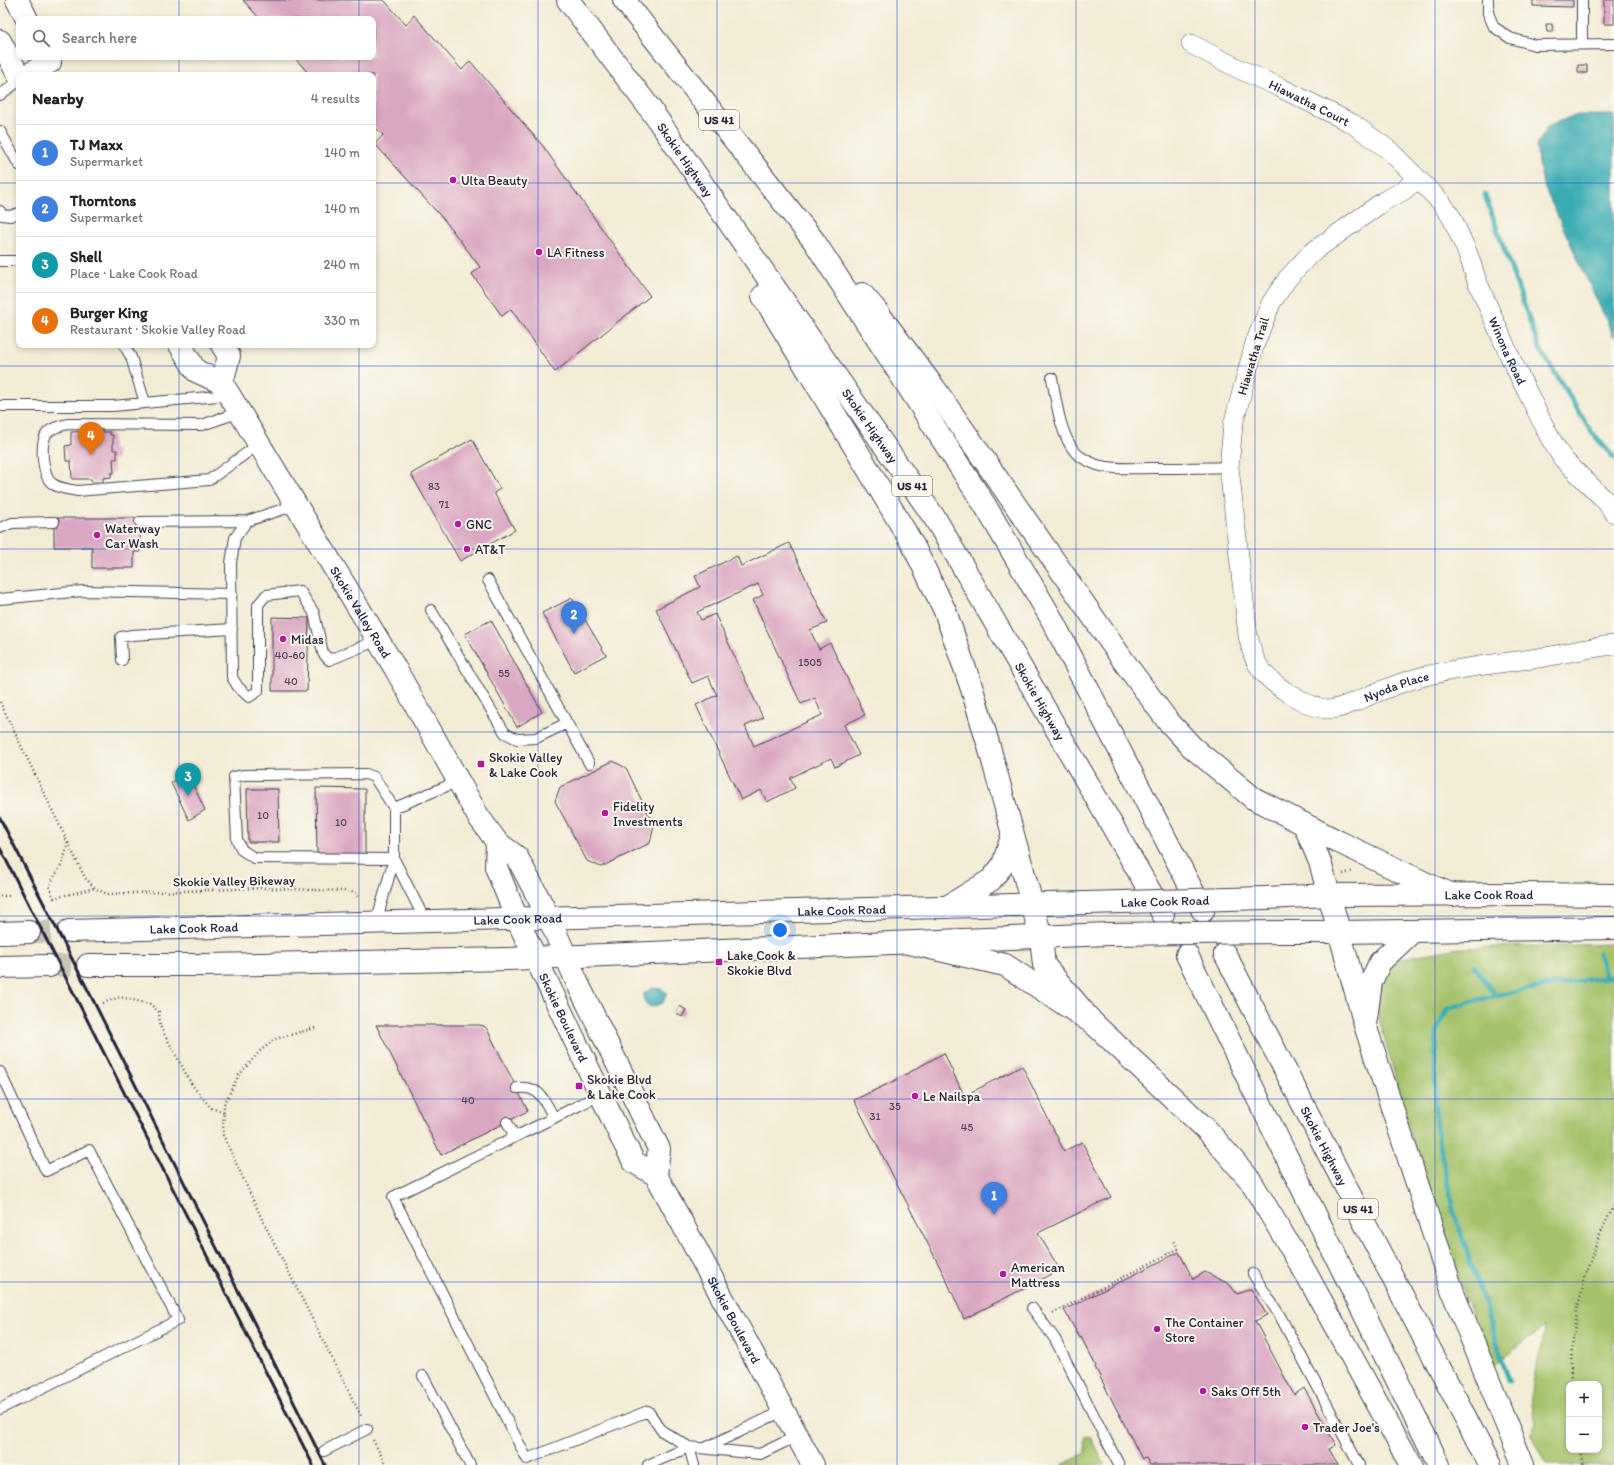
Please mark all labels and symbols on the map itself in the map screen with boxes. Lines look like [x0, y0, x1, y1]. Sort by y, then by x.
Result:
street label: Hiawatha Court [1267, 76, 1352, 129]
road number: US 41 [699, 110, 739, 130]
street label: Skokie Highway [654, 119, 716, 200]
place label: Ulta Beauty [461, 173, 527, 188]
marker: Ulta Beauty [448, 175, 458, 185]
place label: LA Fitness [547, 245, 605, 260]
marker: LA Fitness [534, 247, 544, 257]
street label: Winona Road [1486, 314, 1530, 387]
street label: Hiawatha Trail [1234, 315, 1272, 397]
street label: Skokie Highway [839, 385, 901, 466]
pin: 4 [78, 422, 104, 455]
road number: US 41 [892, 476, 932, 496]
house number: 83 [428, 480, 440, 493]
house number: 71 [439, 498, 449, 511]
place label: GNC [466, 517, 492, 532]
marker: GNC [453, 519, 463, 529]
place label: Waterway Car Wash [105, 521, 160, 551]
marker: Waterway Car Wash [92, 530, 102, 540]
place label: AT&T [475, 542, 506, 557]
marker: AT&T [462, 544, 472, 554]
street label: Skokie Valley Road [327, 563, 395, 661]
pin: 2 [561, 601, 587, 634]
place label: Midas [291, 632, 324, 647]
marker: Midas [278, 634, 288, 644]
house number: 40-60 [275, 649, 305, 662]
house number: 1505 [798, 656, 822, 669]
street label: Skokie Highway [1012, 659, 1069, 743]
house number: 55 [498, 667, 510, 680]
street label: Nyoda Place [1361, 668, 1430, 705]
house number: 40 [284, 675, 298, 688]
place label: Skokie Valley & Lake Cook [489, 750, 562, 780]
marker: Skokie Valley & Lake Cook [476, 759, 486, 769]
pin: 3 [175, 763, 201, 796]
place label: Fidelity Investments [613, 799, 683, 829]
marker: Fidelity Investments [600, 808, 610, 818]
house number: 10 [257, 809, 269, 822]
house number: 10 [335, 816, 347, 829]
street label: Skokie Valley Bikeway [173, 872, 295, 890]
street label: Lake Cook Road [1445, 886, 1534, 902]
street label: Lake Cook Road [1120, 892, 1210, 910]
street label: Lake Cook Road [797, 901, 886, 918]
street label: Lake Cook Road [473, 910, 562, 927]
street label: Lake Cook Road [149, 919, 239, 936]
your location [770, 920, 790, 940]
place label: Lake Cook & Skokie Blvd [727, 948, 796, 978]
marker: Lake Cook & Skokie Blvd [714, 957, 724, 967]
street label: Skokie Boulevard [536, 970, 592, 1064]
place label: Skokie Blvd & Lake Cook [587, 1072, 656, 1102]
marker: Skokie Blvd & Lake Cook [574, 1081, 584, 1091]
place label: Le Nailspa [923, 1089, 981, 1104]
marker: Le Nailspa [910, 1091, 920, 1101]
house number: 40 [461, 1094, 475, 1107]
house number: 35 [889, 1100, 901, 1113]
street label: Skokie Highway [1298, 1104, 1351, 1188]
house number: 31 [869, 1110, 881, 1123]
house number: 45 [961, 1121, 973, 1134]
pin: 1 [981, 1182, 1007, 1215]
road number: US 41 [1338, 1199, 1378, 1219]
place label: American Mattress [1011, 1260, 1066, 1290]
marker: American Mattress [998, 1269, 1008, 1279]
street label: Skokie Boulevard [705, 1274, 764, 1366]
place label: The Container Store [1165, 1315, 1244, 1345]
marker: The Container Store [1152, 1324, 1162, 1334]
place label: Saks Off 5th [1211, 1384, 1281, 1399]
marker: Saks Off 5th [1198, 1386, 1208, 1396]
place label: Trader Joe's [1313, 1420, 1380, 1435]
marker: Trader Joe's [1300, 1422, 1310, 1432]

